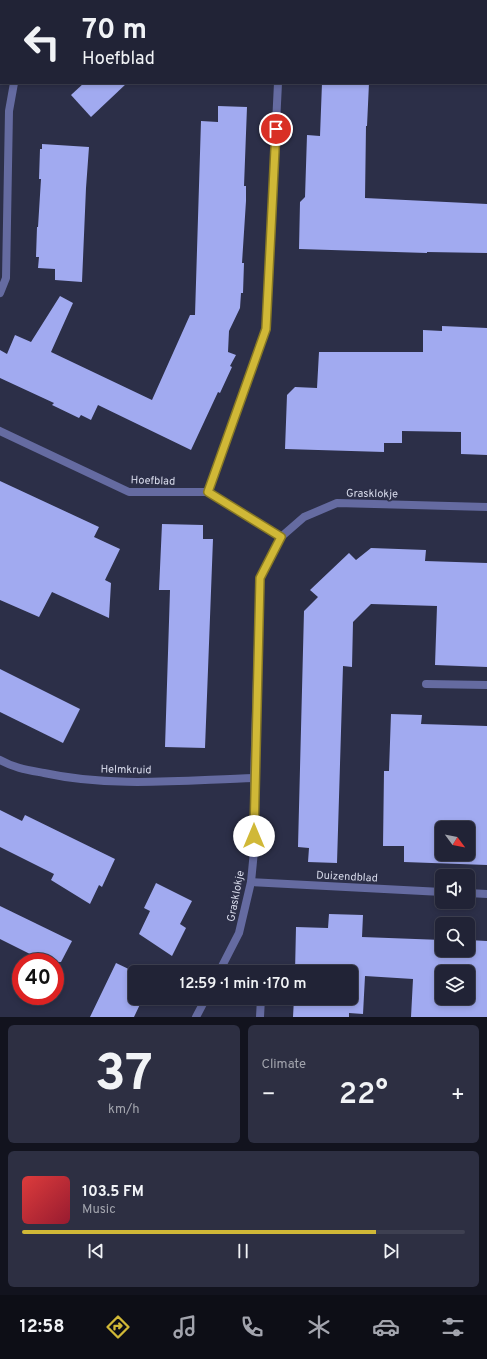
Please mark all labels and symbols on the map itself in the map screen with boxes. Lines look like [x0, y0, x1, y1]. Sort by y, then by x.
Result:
pin [259, 112, 293, 146]
street label: Hoefblad [130, 473, 176, 489]
street label: Grasklokje [346, 487, 398, 501]
street label: Helmkruid [100, 763, 152, 777]
position arrow [233, 815, 275, 857]
north arrow [435, 821, 475, 861]
street label: Duizendblad [316, 868, 378, 886]
street label: Grasklokje [224, 869, 248, 923]
speed limit sign: 40 [12, 953, 64, 1005]

